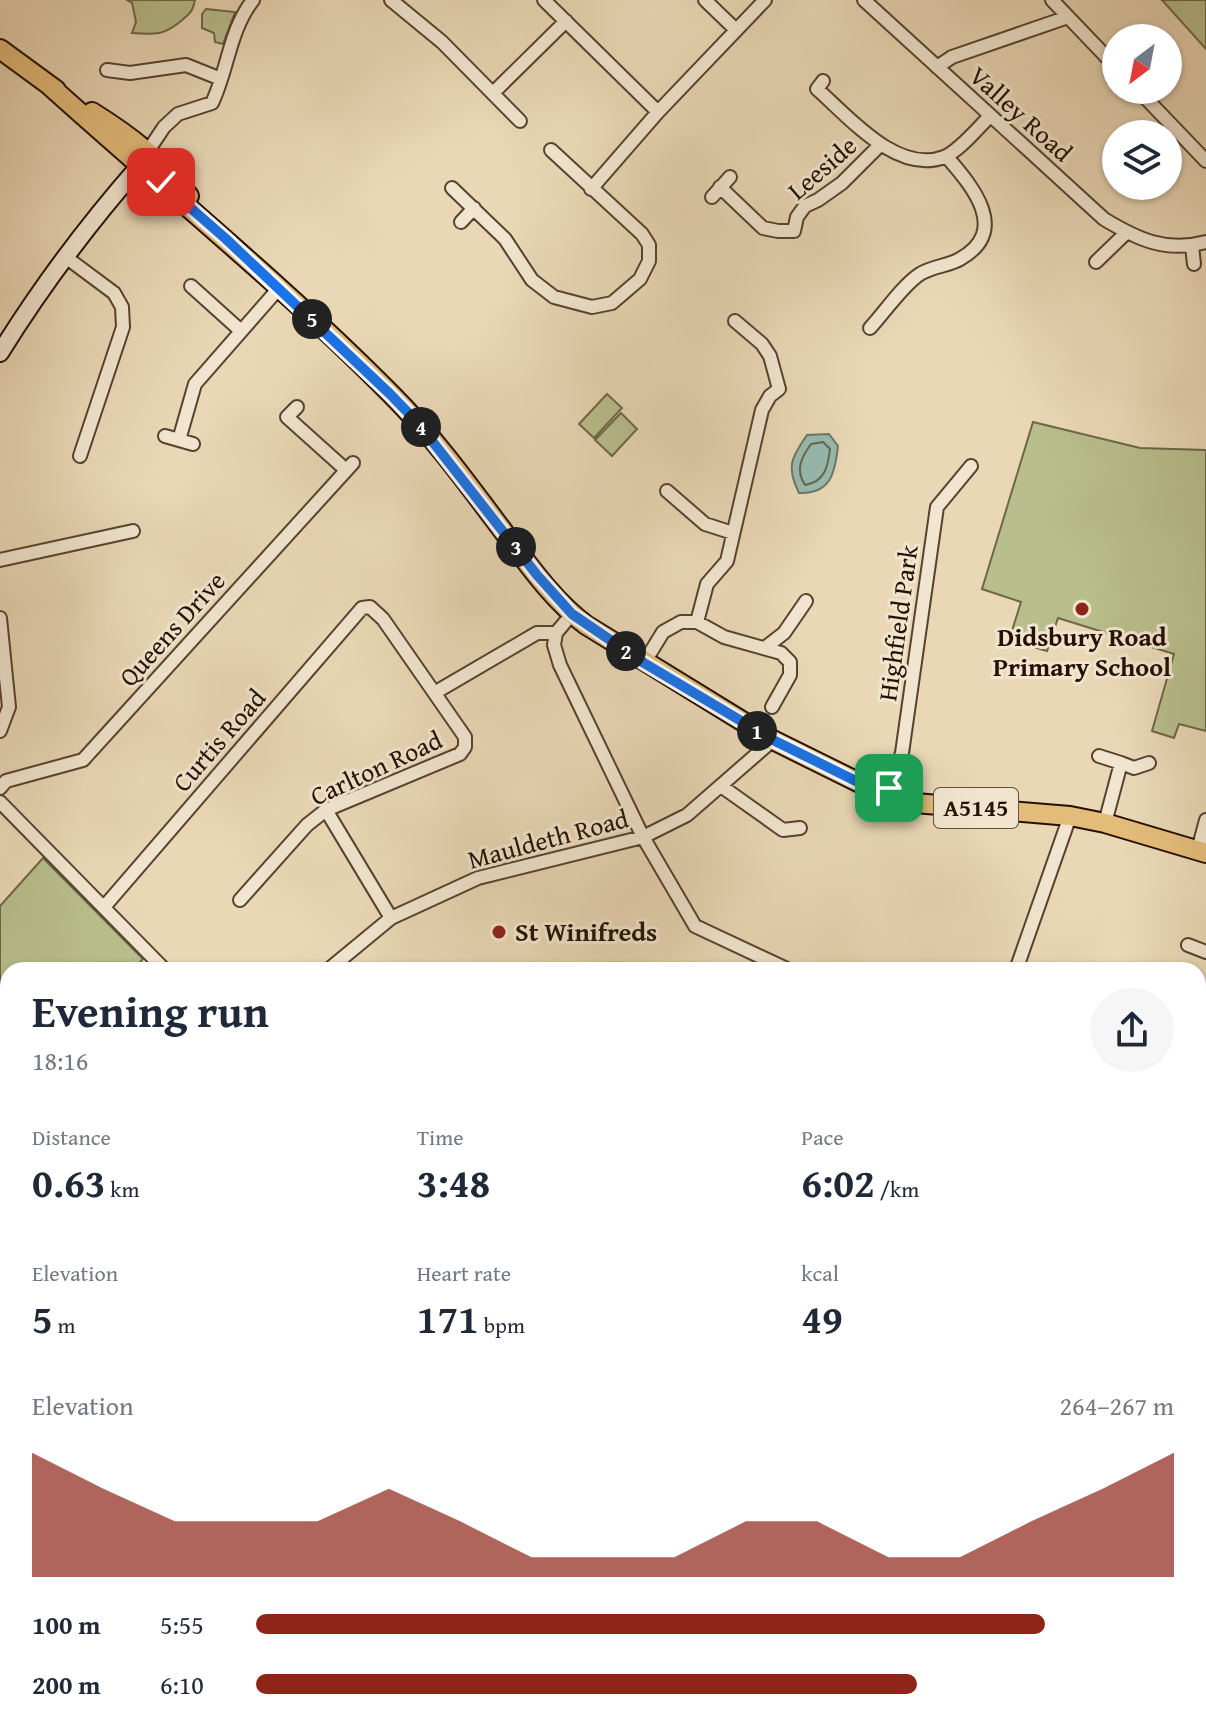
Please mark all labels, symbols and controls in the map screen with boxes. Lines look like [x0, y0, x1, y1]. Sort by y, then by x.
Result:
north arrow [1102, 24, 1182, 104]
map controls [1102, 24, 1182, 200]
street label: Valley Road [961, 56, 1082, 171]
button: layers [1102, 120, 1182, 200]
street label: Leeside [778, 126, 865, 209]
pin [127, 148, 195, 216]
icon: check [139, 160, 183, 204]
pin: 5 [292, 299, 332, 339]
text: 5 [306, 303, 318, 335]
pin: 4 [401, 407, 441, 447]
text: 4 [415, 411, 427, 443]
pin: 3 [496, 527, 536, 567]
text: 3 [510, 531, 522, 563]
street label: Highfield Park [867, 542, 928, 703]
street label: Queens Drive [109, 562, 234, 695]
marker: Didsbury Road Primary School [1073, 600, 1091, 618]
place label: Didsbury Road Primary School [993, 617, 1171, 686]
pin: 2 [606, 631, 646, 671]
text: 2 [620, 635, 632, 667]
street label: Curtis Road [163, 679, 275, 800]
pin: 1 [737, 711, 777, 751]
text: 1 [751, 715, 763, 747]
street label: Carlton Road [303, 720, 448, 815]
pin [855, 754, 923, 822]
icon: arrive [867, 766, 911, 810]
road number: A5145 [934, 788, 1018, 828]
street label: Mauldeth Road [463, 798, 633, 879]
place label: St Winifreds [515, 912, 657, 951]
marker: St Winifreds [490, 923, 508, 941]
text: Evening run [32, 979, 269, 1043]
button: share [1090, 988, 1174, 1072]
text: 18:16 [32, 1041, 88, 1080]
text: Distance [32, 1121, 111, 1153]
text: Time [417, 1121, 463, 1153]
text: Pace [801, 1121, 844, 1153]
text: 0.63 [32, 1153, 105, 1212]
text: 3:48 [417, 1153, 490, 1212]
text: 6:02 [801, 1153, 875, 1212]
text: km [105, 1173, 139, 1205]
text: /km [875, 1173, 919, 1205]
text: Elevation [32, 1257, 118, 1289]
text: Heart rate [417, 1257, 511, 1289]
text: kcal [801, 1257, 839, 1289]
text: 5 [32, 1289, 53, 1348]
text: 171 [417, 1289, 479, 1348]
text: 49 [801, 1289, 843, 1348]
text: m [53, 1309, 76, 1341]
text: bpm [479, 1309, 525, 1341]
text: Elevation [32, 1386, 134, 1425]
text: 264–267 m [1060, 1386, 1174, 1425]
text: 100 m [32, 1605, 100, 1644]
text: 5:55 [160, 1605, 204, 1644]
text: 200 m [32, 1665, 100, 1704]
text: 6:10 [160, 1665, 204, 1704]

